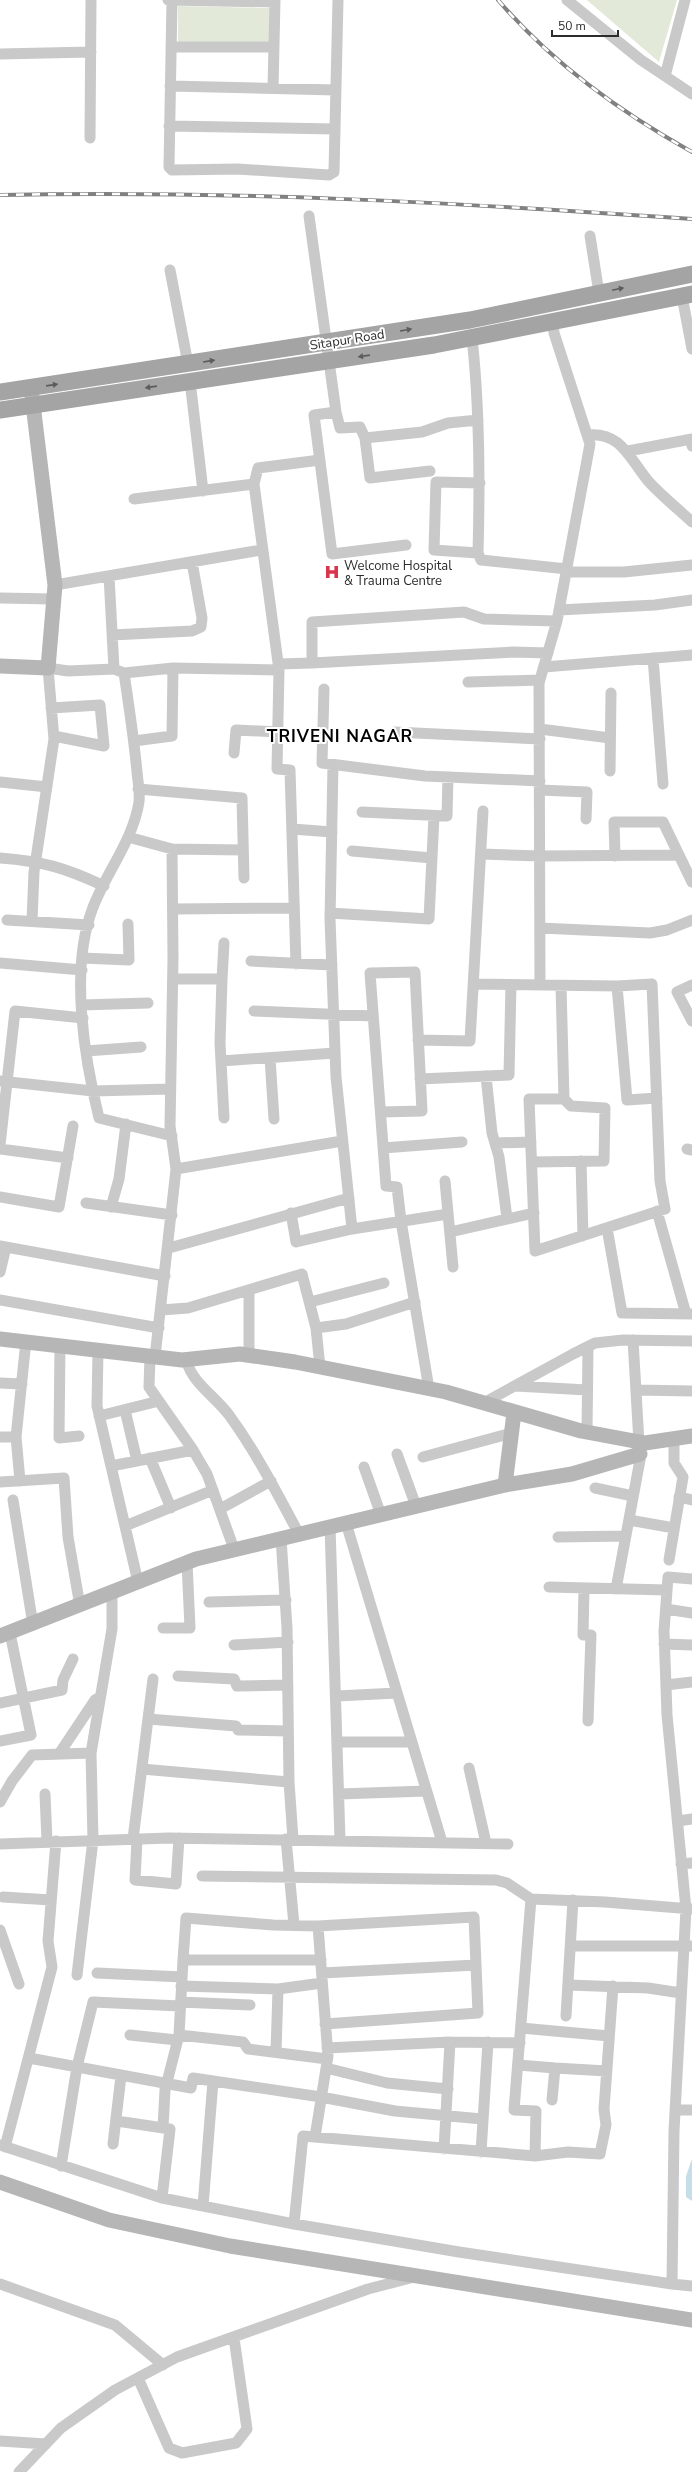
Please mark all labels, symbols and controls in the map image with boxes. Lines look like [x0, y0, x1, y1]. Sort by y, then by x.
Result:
scale bar [552, 12, 618, 38]
text: 50 m [558, 18, 586, 34]
one-way arrow [612, 286, 624, 292]
street label: Sitapur Road [308, 325, 386, 355]
one-way arrow [400, 327, 412, 333]
one-way arrow [358, 353, 370, 359]
one-way arrow [203, 358, 215, 364]
one-way arrow [46, 382, 59, 388]
one-way arrow [145, 384, 157, 390]
place label: Welcome Hospital & Trauma Centre [344, 557, 452, 590]
hospital icon: Welcome Hospital & Trauma Centre [323, 563, 341, 581]
district label: TRIVENI NAGAR [267, 725, 413, 748]

